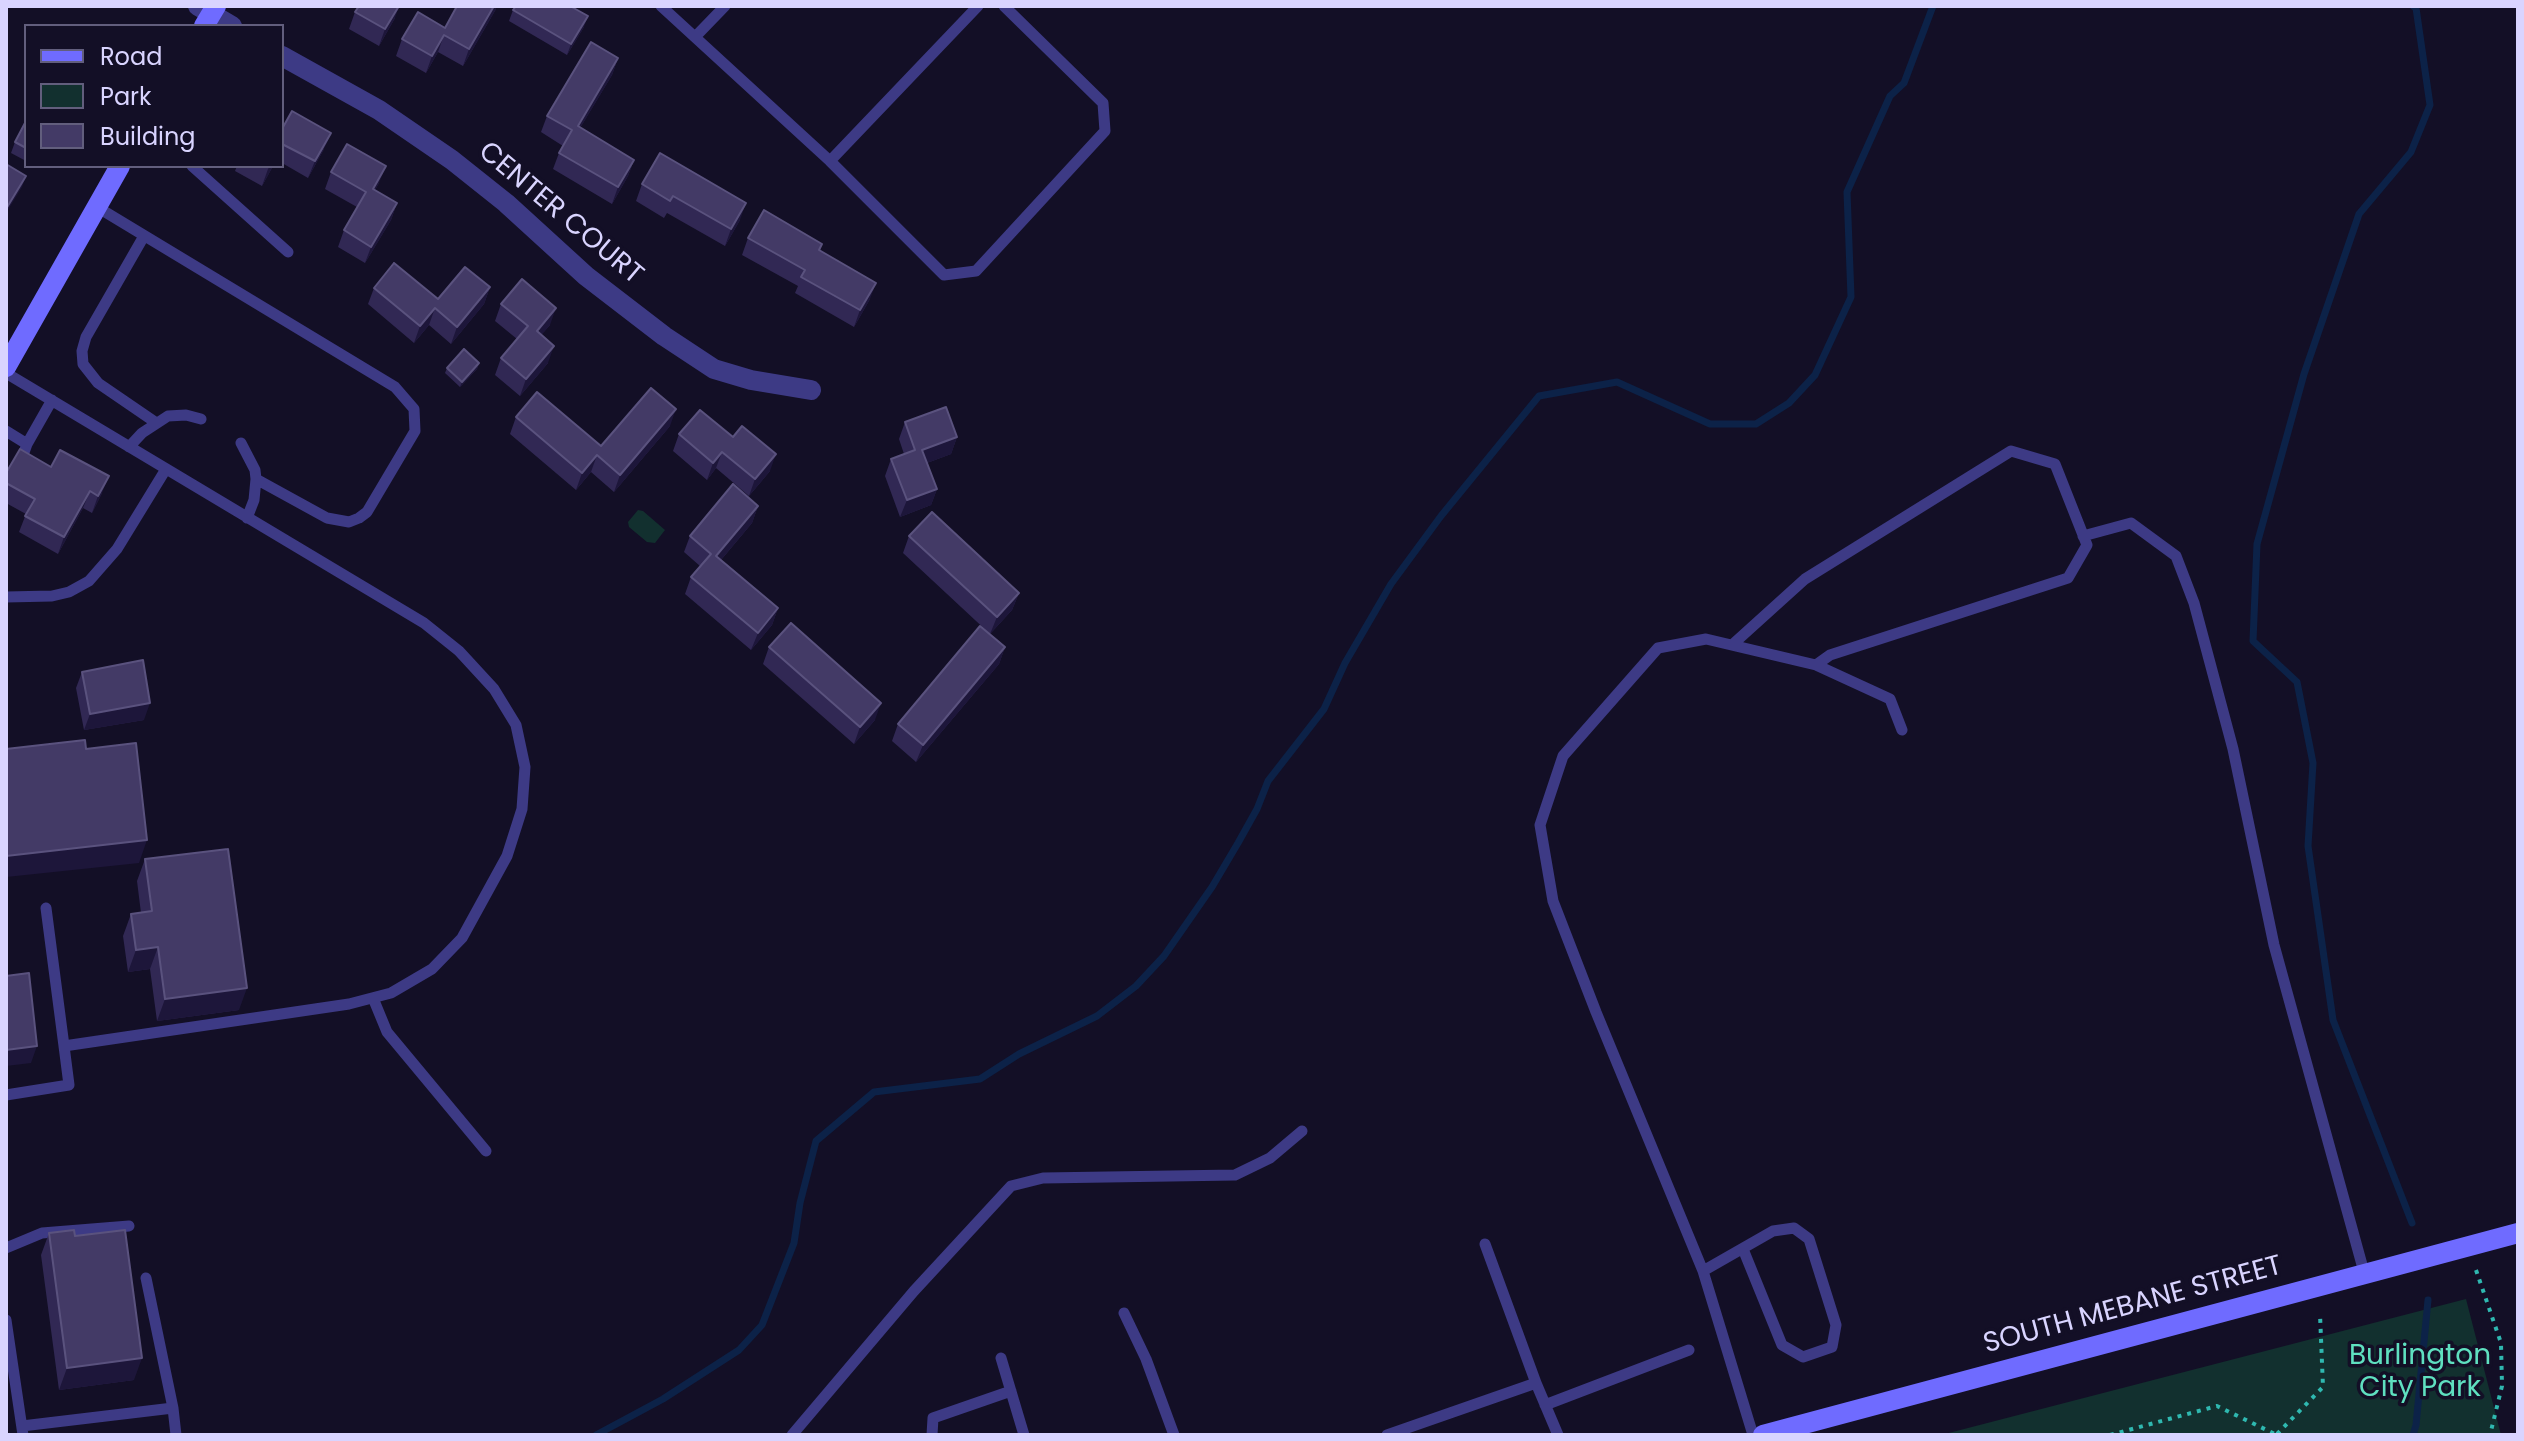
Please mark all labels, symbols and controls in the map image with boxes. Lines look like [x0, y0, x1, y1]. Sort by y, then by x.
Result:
legend [24, 24, 284, 168]
text: Road [100, 40, 162, 73]
text: Park [100, 80, 151, 113]
text: Building [100, 120, 196, 153]
street label: CENTER COURT [471, 135, 649, 293]
street label: SOUTH MEBANE STREET [1980, 1250, 2286, 1362]
park label: Burlington City Park [2349, 1340, 2491, 1406]

